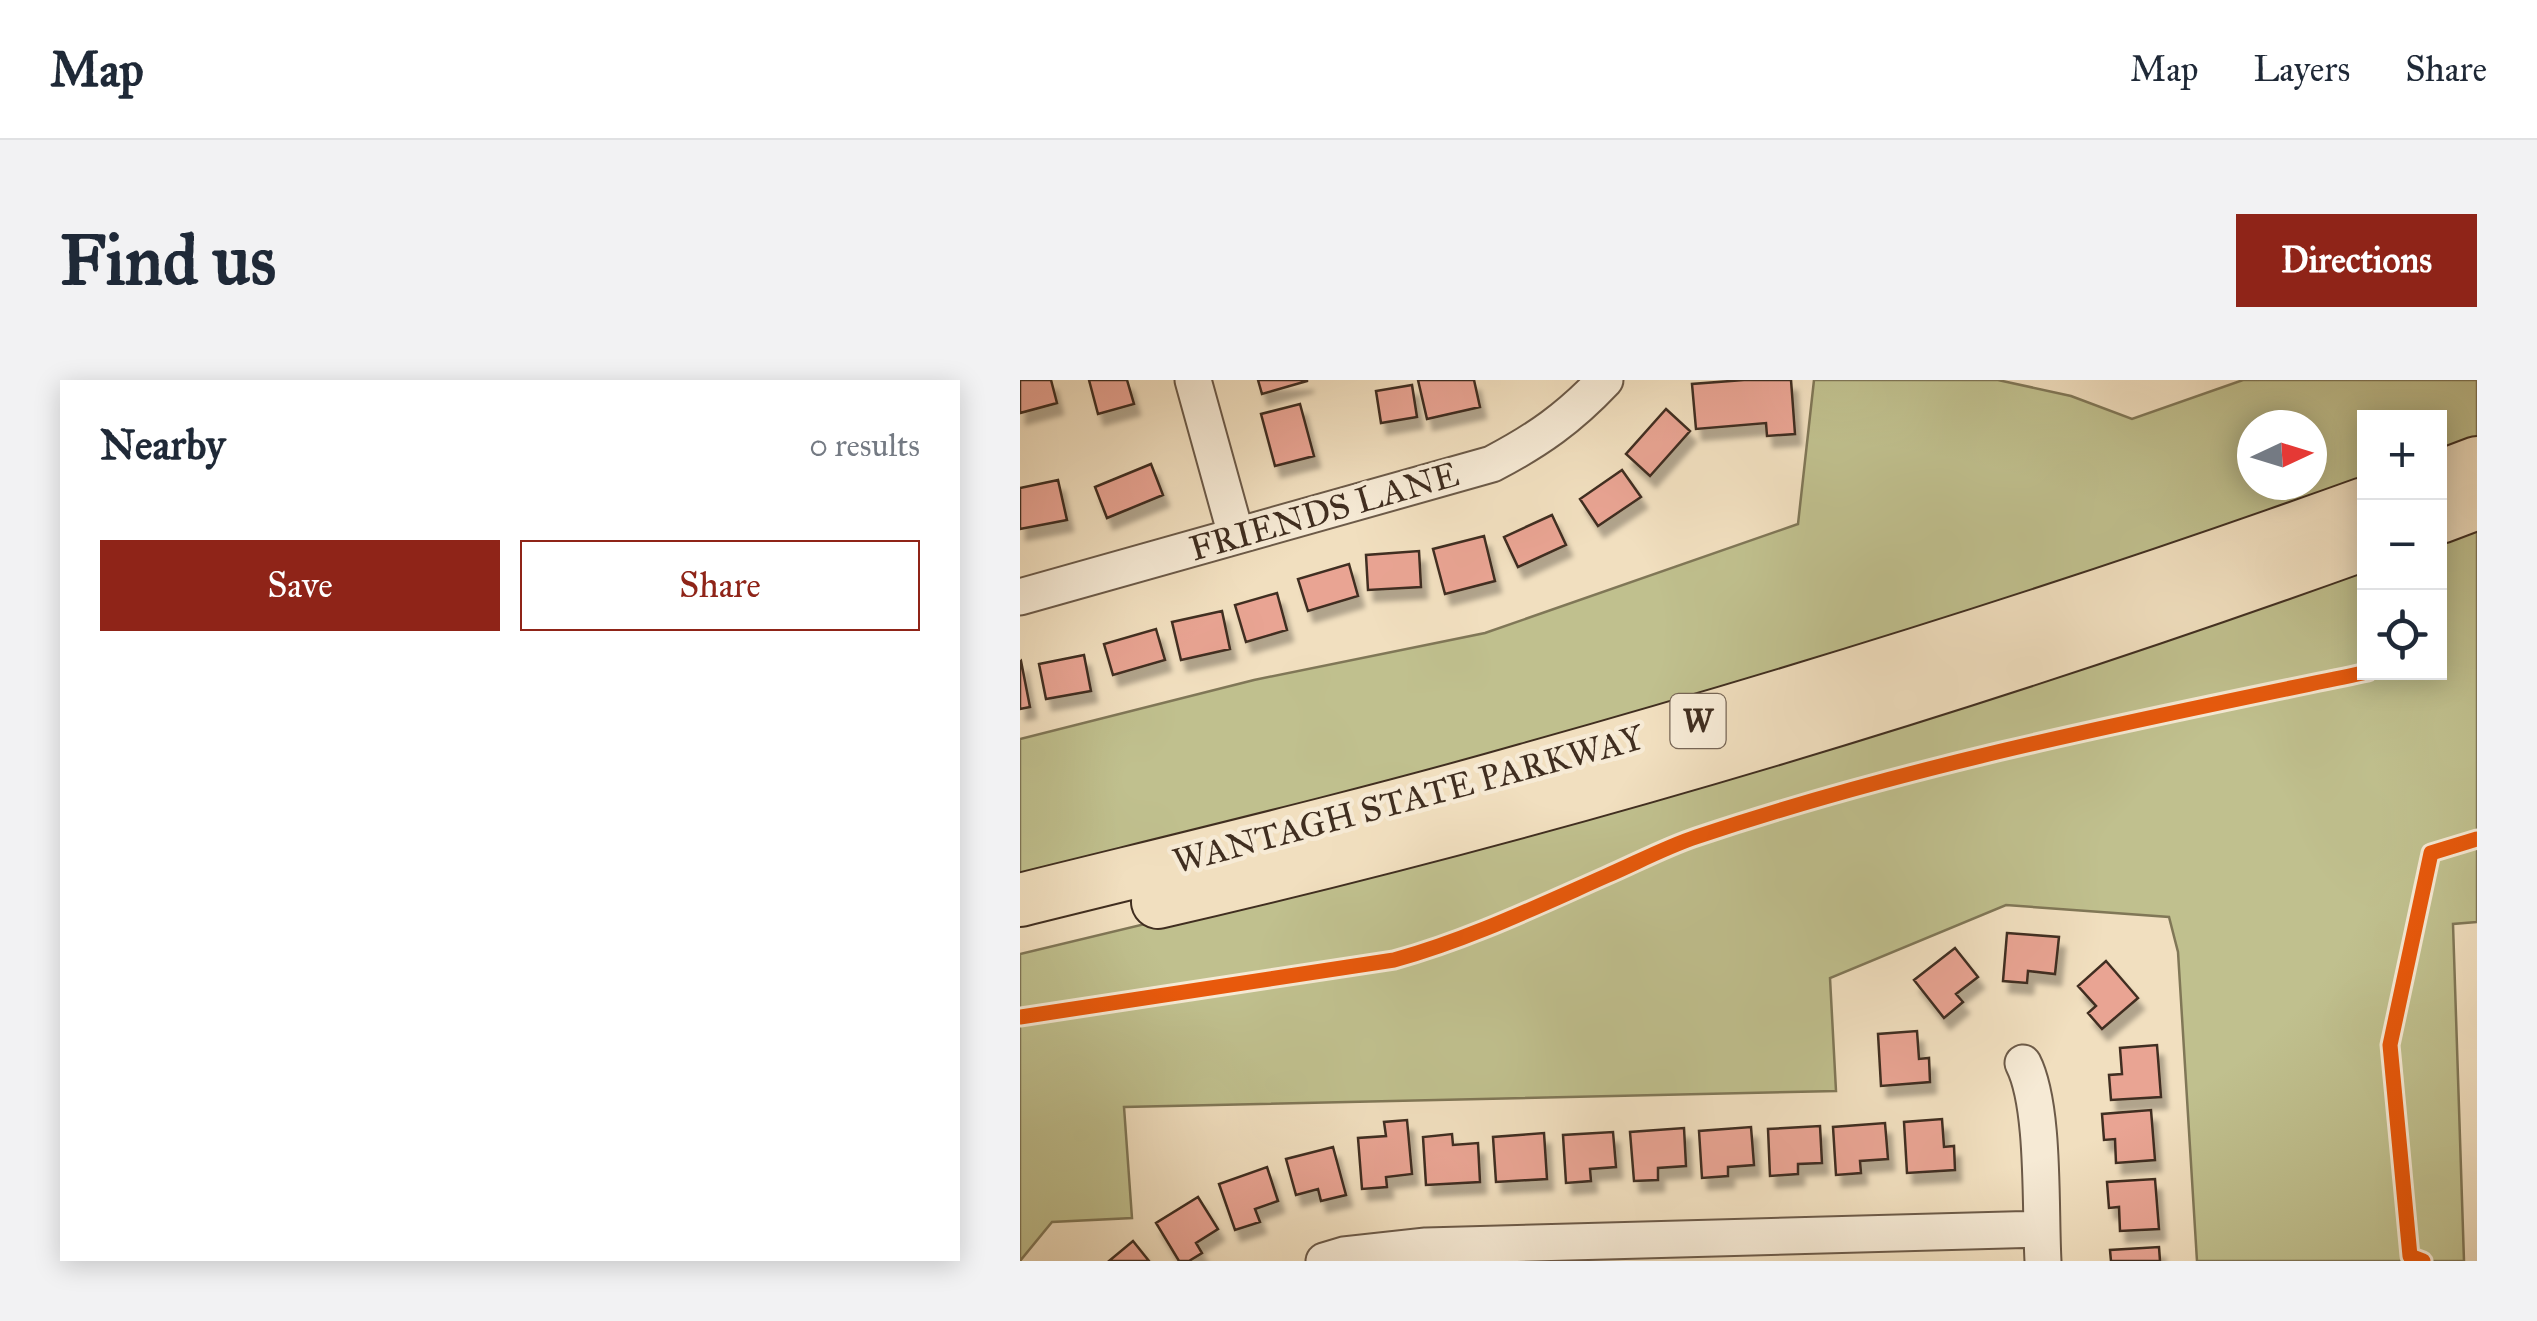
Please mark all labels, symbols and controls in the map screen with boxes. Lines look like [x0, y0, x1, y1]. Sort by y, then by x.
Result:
text: Map [50, 40, 144, 99]
text: Map [2130, 48, 2198, 91]
text: Layers [2253, 48, 2350, 91]
text: Share [2405, 48, 2487, 91]
button: Directions [2236, 214, 2477, 307]
text: Find us [60, 218, 276, 303]
north arrow [2237, 410, 2327, 500]
map controls [2357, 410, 2447, 680]
button: + [2357, 410, 2447, 500]
text: Nearby [100, 419, 225, 471]
text: 0 results [809, 426, 920, 465]
street label: FRIENDS LANE [1185, 453, 1464, 570]
button: − [2357, 500, 2447, 590]
button: Save [100, 540, 500, 631]
button: Share [520, 540, 920, 631]
button: locate [2357, 590, 2447, 680]
road number: W [1670, 694, 1726, 748]
street label: WANTAGH STATE PARKWAY [1168, 716, 1649, 883]

